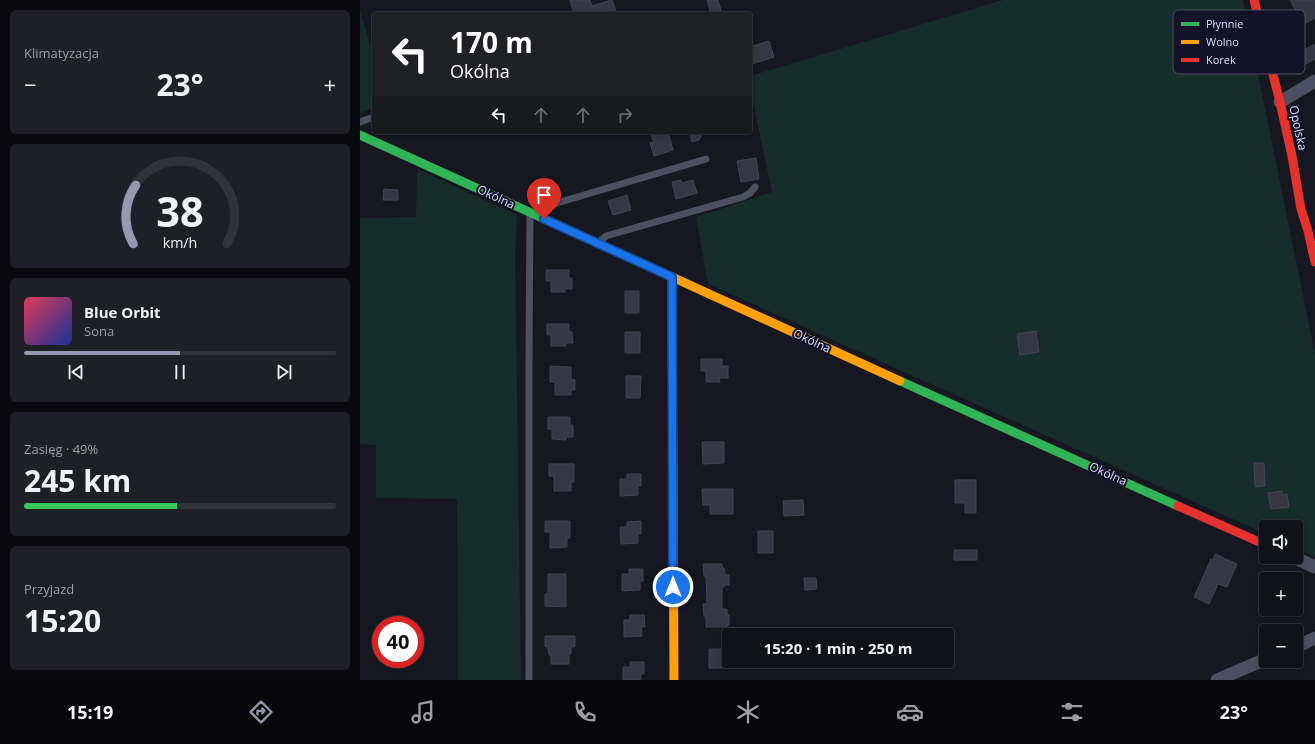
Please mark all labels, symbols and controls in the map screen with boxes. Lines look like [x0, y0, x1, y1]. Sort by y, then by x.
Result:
legend [1173, 10, 1305, 74]
text: Płynnie [1206, 16, 1243, 31]
text: 170 m [450, 23, 533, 61]
icon: left [384, 28, 436, 80]
text: Wolno [1206, 34, 1239, 49]
text: Klimatyzacja [24, 44, 99, 62]
text: Korek [1206, 52, 1236, 67]
text: Okólna [450, 59, 510, 83]
text: 23° [156, 64, 204, 105]
text: − [24, 69, 37, 99]
text: + [323, 69, 336, 99]
icon: left [488, 104, 510, 126]
icon: ahead [530, 104, 552, 126]
icon: ahead [572, 104, 594, 126]
icon: right [614, 104, 636, 126]
street label: Opolska [1285, 104, 1312, 152]
pin [527, 178, 561, 219]
street label: Okólna [475, 180, 518, 213]
text: 38 [156, 183, 204, 239]
icon: arrive [533, 184, 555, 206]
text: km/h [163, 233, 197, 252]
text: Blue Orbit [84, 302, 161, 322]
text: Sona [84, 322, 114, 340]
street label: Okólna [791, 324, 834, 357]
icon: previous [65, 361, 87, 383]
icon: pause [169, 361, 191, 383]
icon: next [273, 361, 295, 383]
text: Zasięg · 49% [24, 440, 98, 458]
street label: Okólna [1087, 458, 1130, 489]
text: 245 km [24, 460, 131, 501]
map controls [1259, 520, 1303, 668]
button: sound [1259, 520, 1303, 564]
position arrow [652, 566, 694, 608]
button: + [1259, 572, 1303, 616]
text: Przyjazd [24, 580, 74, 598]
text: 15:20 [24, 600, 101, 641]
speed limit sign: 40 [372, 616, 424, 668]
button: − [1259, 624, 1303, 668]
text: 15:20 · 1 min · 250 m [764, 638, 912, 658]
icon: directions [247, 698, 275, 726]
icon: music [409, 698, 437, 726]
icon: phone [571, 698, 599, 726]
icon: climate [734, 698, 762, 726]
icon: car [896, 698, 924, 726]
icon: filters [1058, 698, 1086, 726]
text: 15:19 [67, 700, 113, 724]
text: 23° [1220, 700, 1248, 724]

